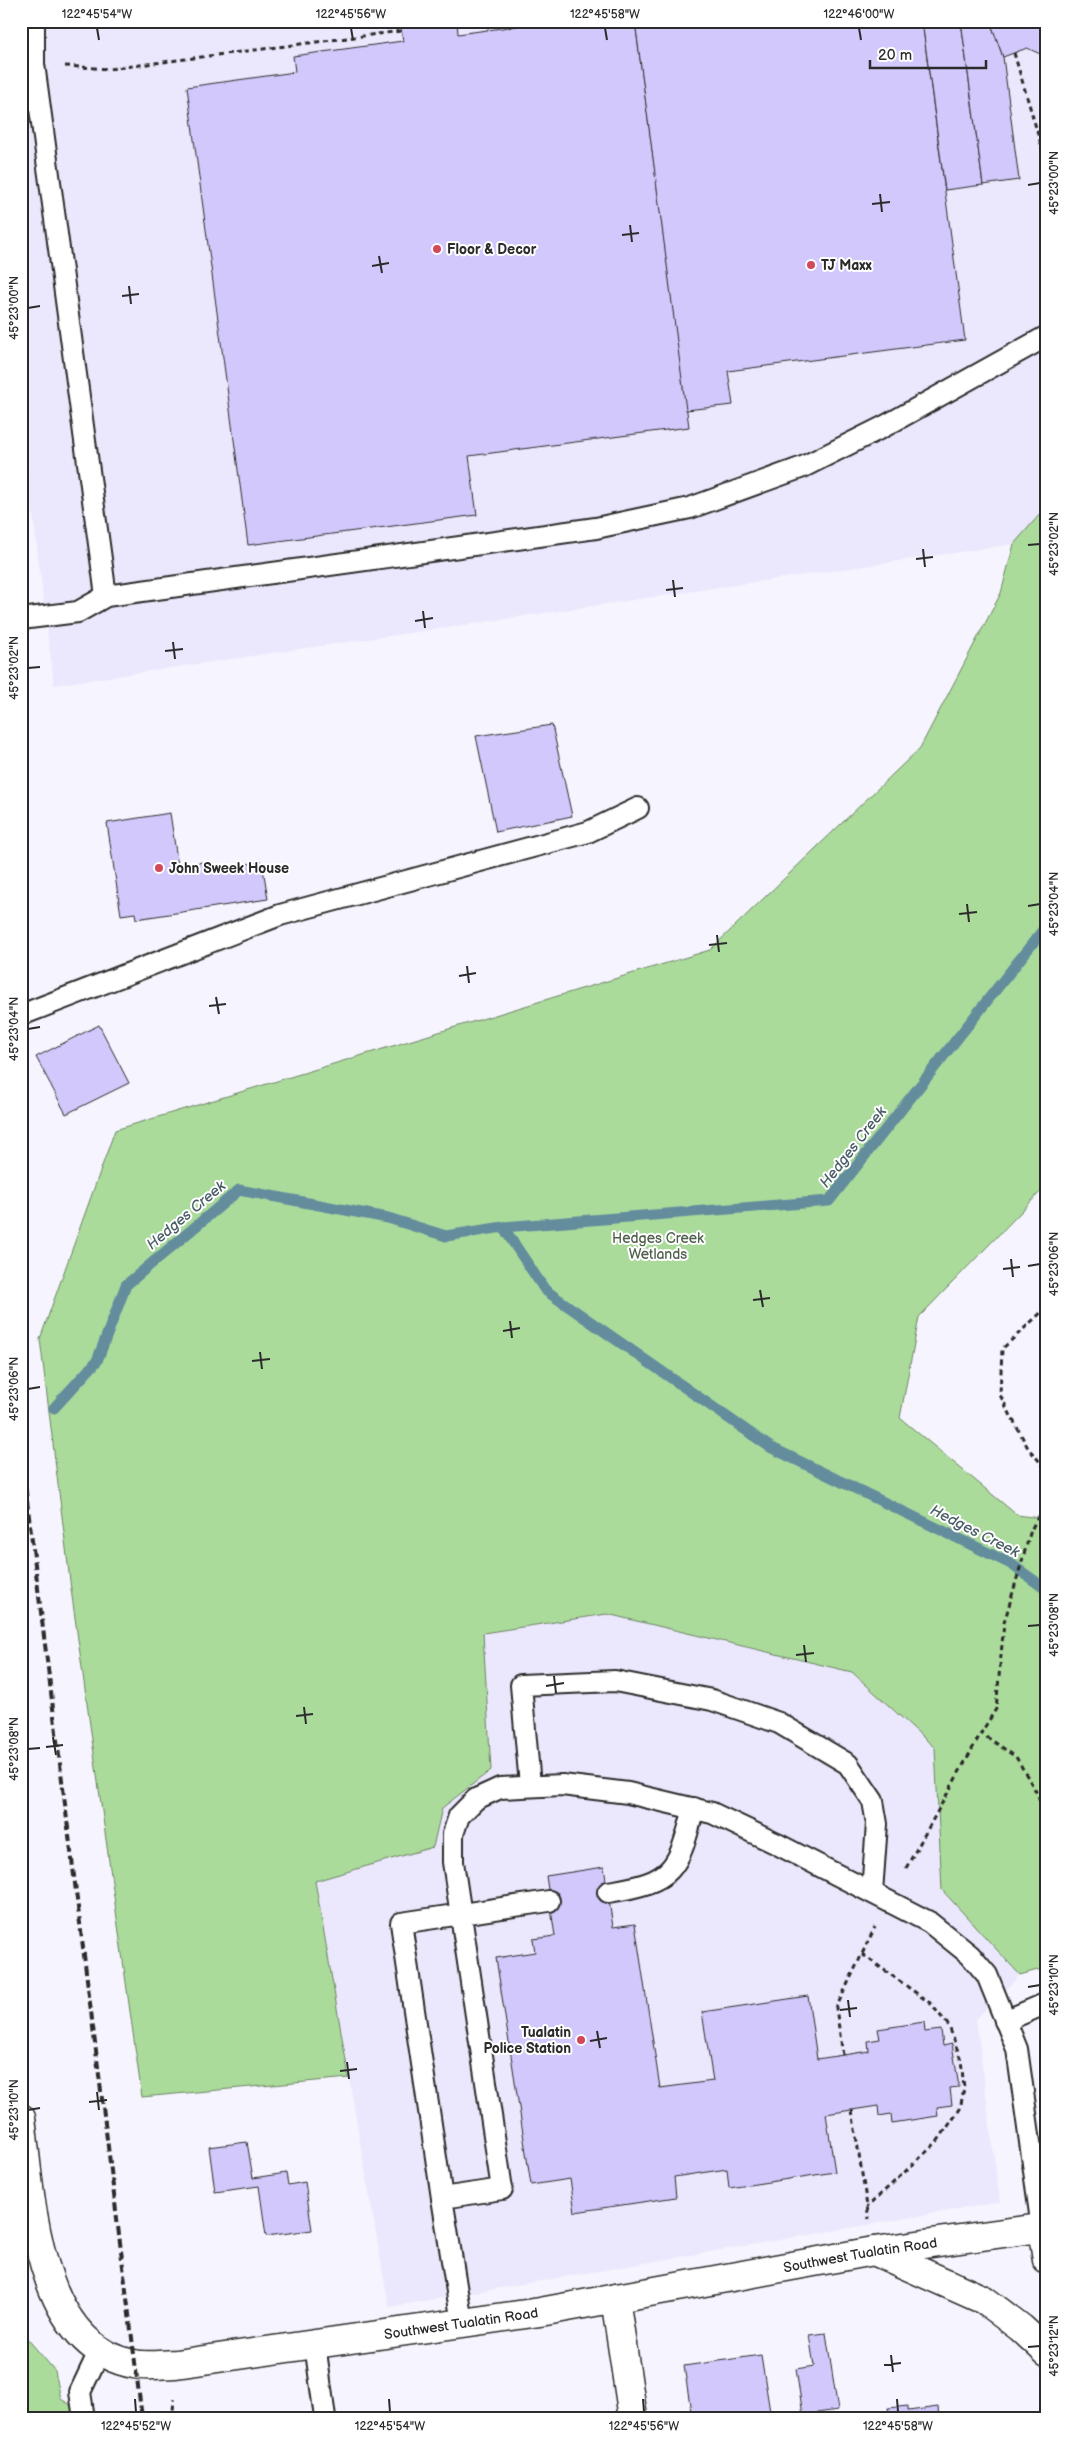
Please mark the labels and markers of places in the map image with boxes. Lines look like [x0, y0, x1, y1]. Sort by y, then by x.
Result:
place label: Floor & Decor [447, 241, 537, 258]
marker: Floor & Decor [431, 243, 443, 255]
place label: TJ Maxx [821, 257, 872, 274]
marker: TJ Maxx [805, 259, 817, 271]
place label: John Sweek House [169, 860, 289, 877]
marker: John Sweek House [153, 862, 165, 874]
place label: Tualatin Police Station [484, 2024, 571, 2057]
marker: Tualatin Police Station [575, 2034, 587, 2046]

